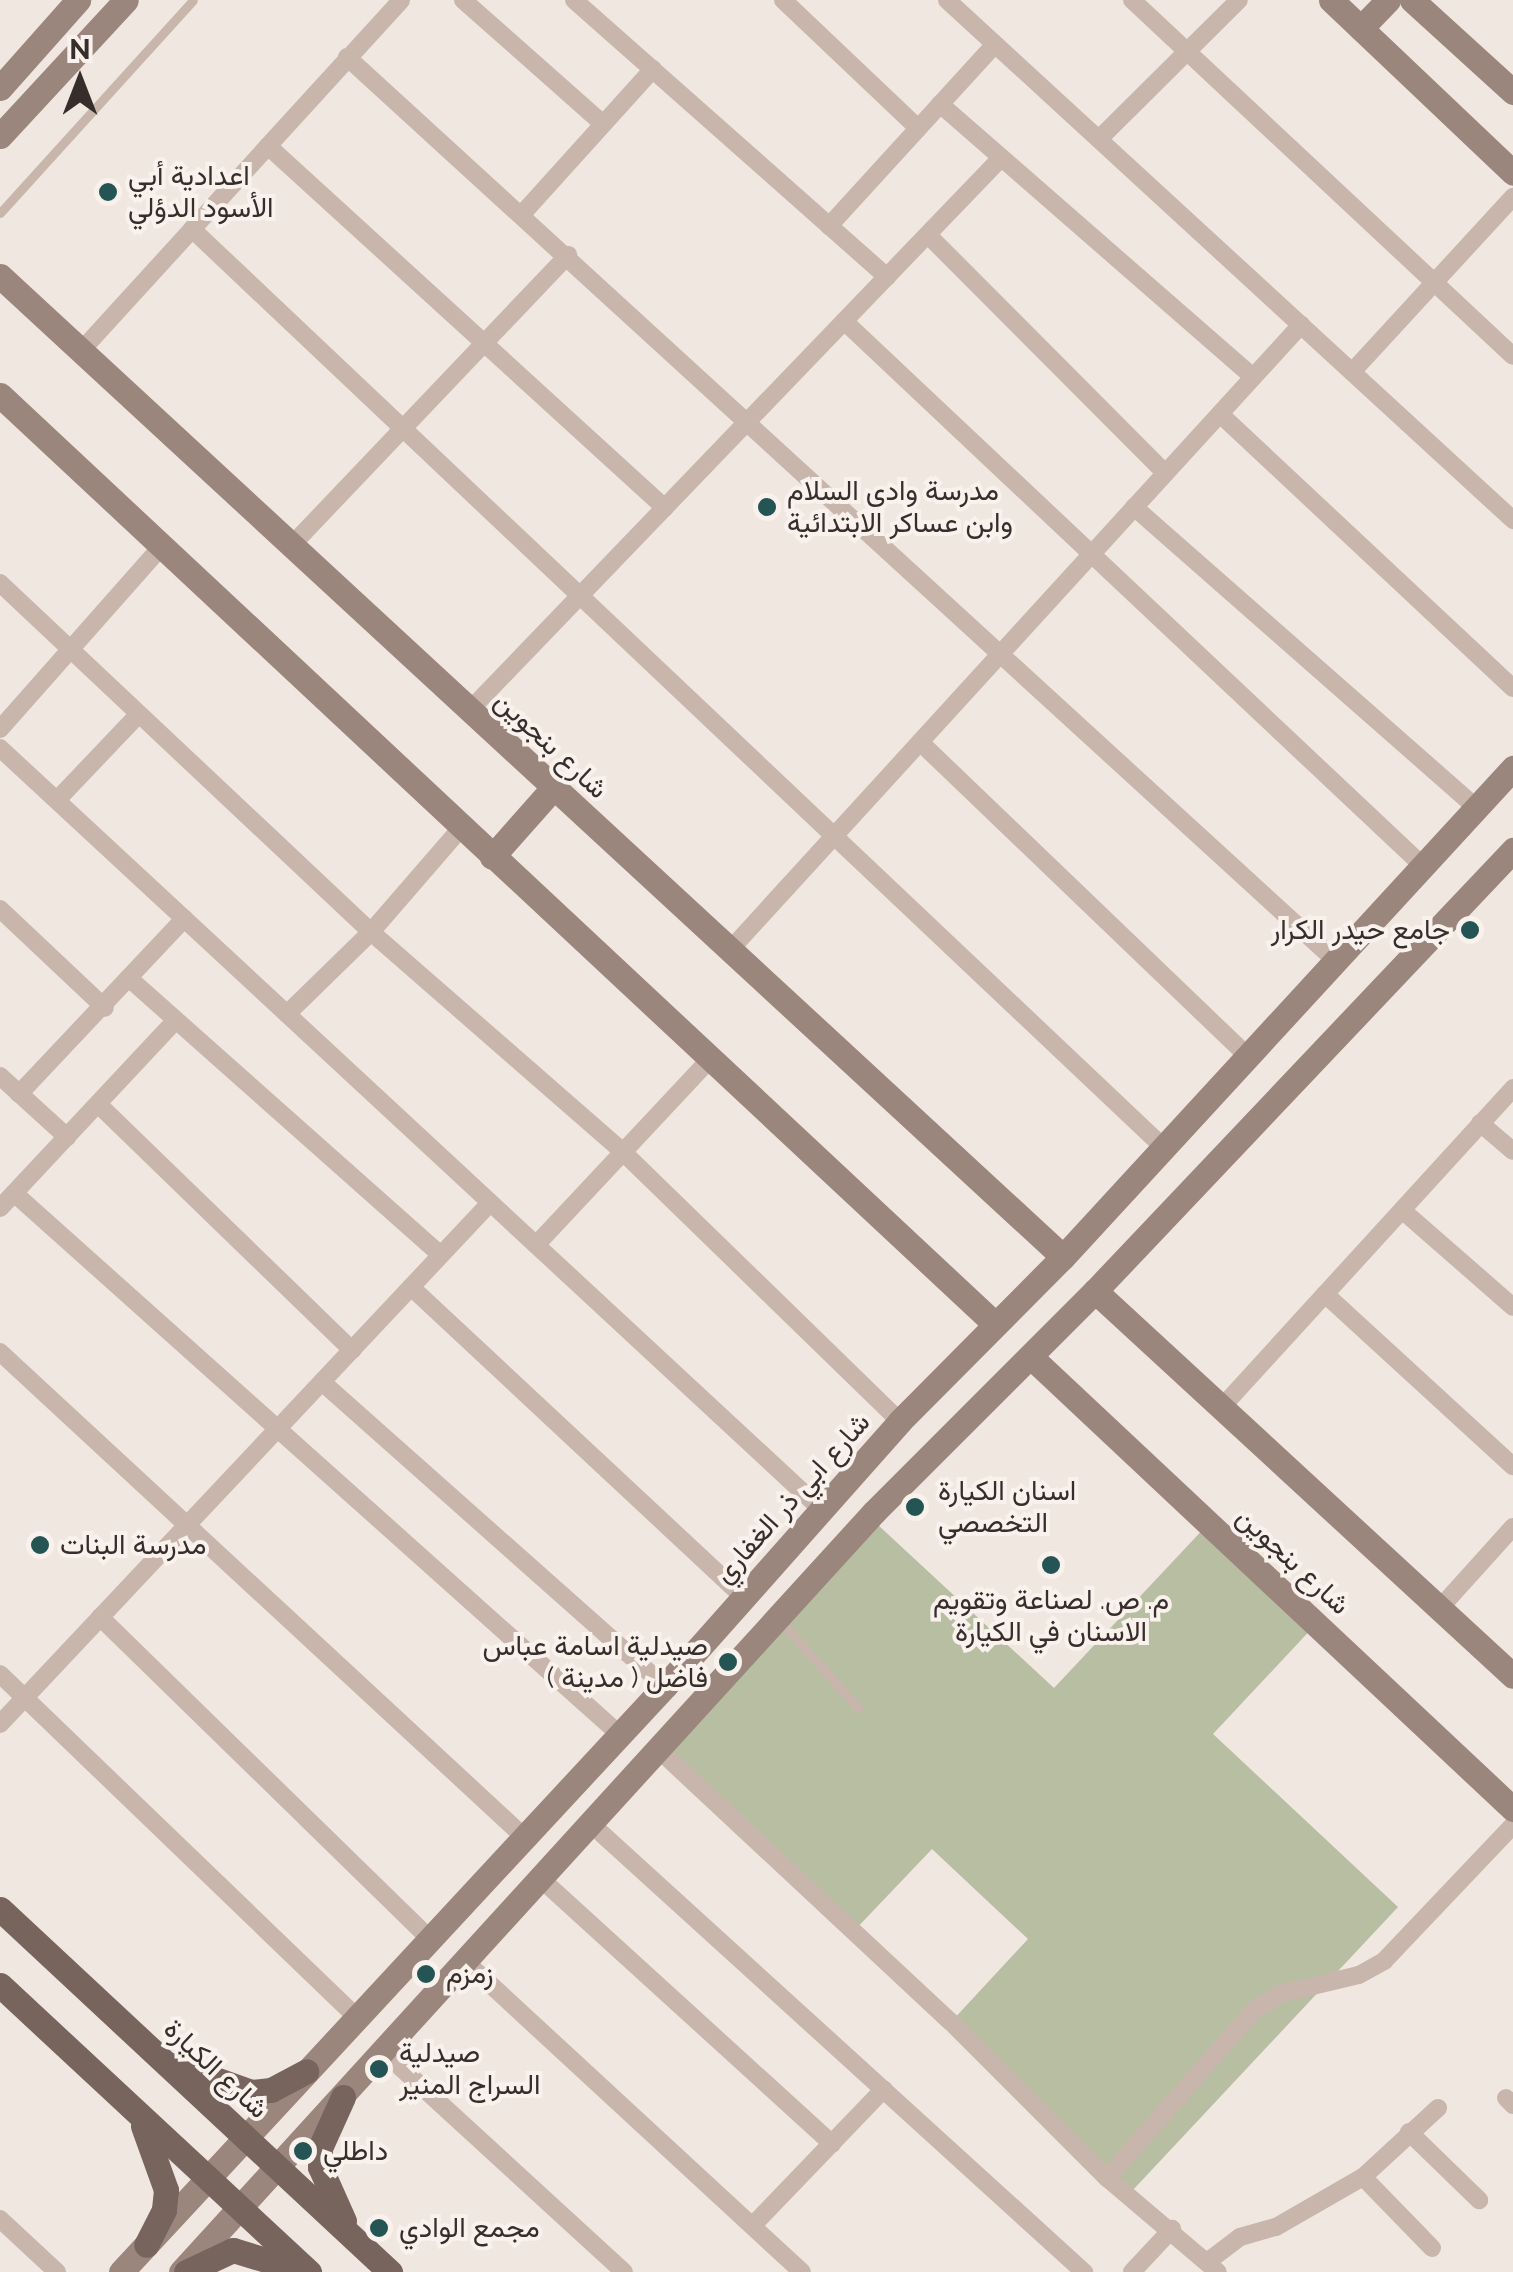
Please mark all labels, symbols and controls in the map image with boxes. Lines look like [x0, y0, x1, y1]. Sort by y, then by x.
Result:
north arrow [30, 30, 130, 130]
text: N [69, 33, 91, 66]
place label: اعدادية أبي الأسود الدؤلي [128, 159, 274, 225]
marker: اعدادية أبي الأسود الدؤلي [97, 181, 119, 203]
place label: مدرسة وادي السلام وابن عساكر الابتدائية [787, 474, 1013, 540]
marker: مدرسة وادي السلام وابن عساكر الابتدائية [756, 496, 778, 518]
street label: شارع بنجوين [487, 684, 615, 806]
place label: جامع حيدر الكرار [1271, 913, 1450, 947]
marker: جامع حيدر الكرار [1459, 919, 1481, 941]
street label: شارع ابي ذر الغفاري [707, 1406, 877, 1590]
place label: اسنان الكيارة التخصصي [938, 1474, 1076, 1540]
marker: اسنان الكيارة التخصصي [902, 1494, 928, 1520]
street label: شارع بنجوين [1229, 1500, 1357, 1622]
place label: مدرسة البنات [60, 1528, 206, 1562]
marker: مدرسة البنات [29, 1534, 51, 1556]
marker: م. ص. لصناعة وتقويم الاسنان في الكيارة [1038, 1552, 1064, 1578]
place label: م. ص. لصناعة وتقويم الاسنان في الكيارة [933, 1583, 1169, 1649]
place label: صيدلية اسامة عباس فاضل ( مدينة ) [482, 1629, 708, 1695]
marker: صيدلية اسامة عباس فاضل ( مدينة ) [717, 1651, 739, 1673]
place label: زمزم [446, 1957, 494, 1991]
marker: زمزم [415, 1963, 437, 1985]
street label: شارع الكيارة [157, 2012, 275, 2126]
place label: صيدلية السراج المنير [399, 2036, 540, 2102]
marker: صيدلية السراج المنير [368, 2058, 390, 2080]
place label: داطلي [323, 2134, 388, 2168]
marker: داطلي [292, 2140, 314, 2162]
place label: مجمع الوادي [399, 2211, 540, 2245]
marker: مجمع الوادي [368, 2217, 390, 2239]

